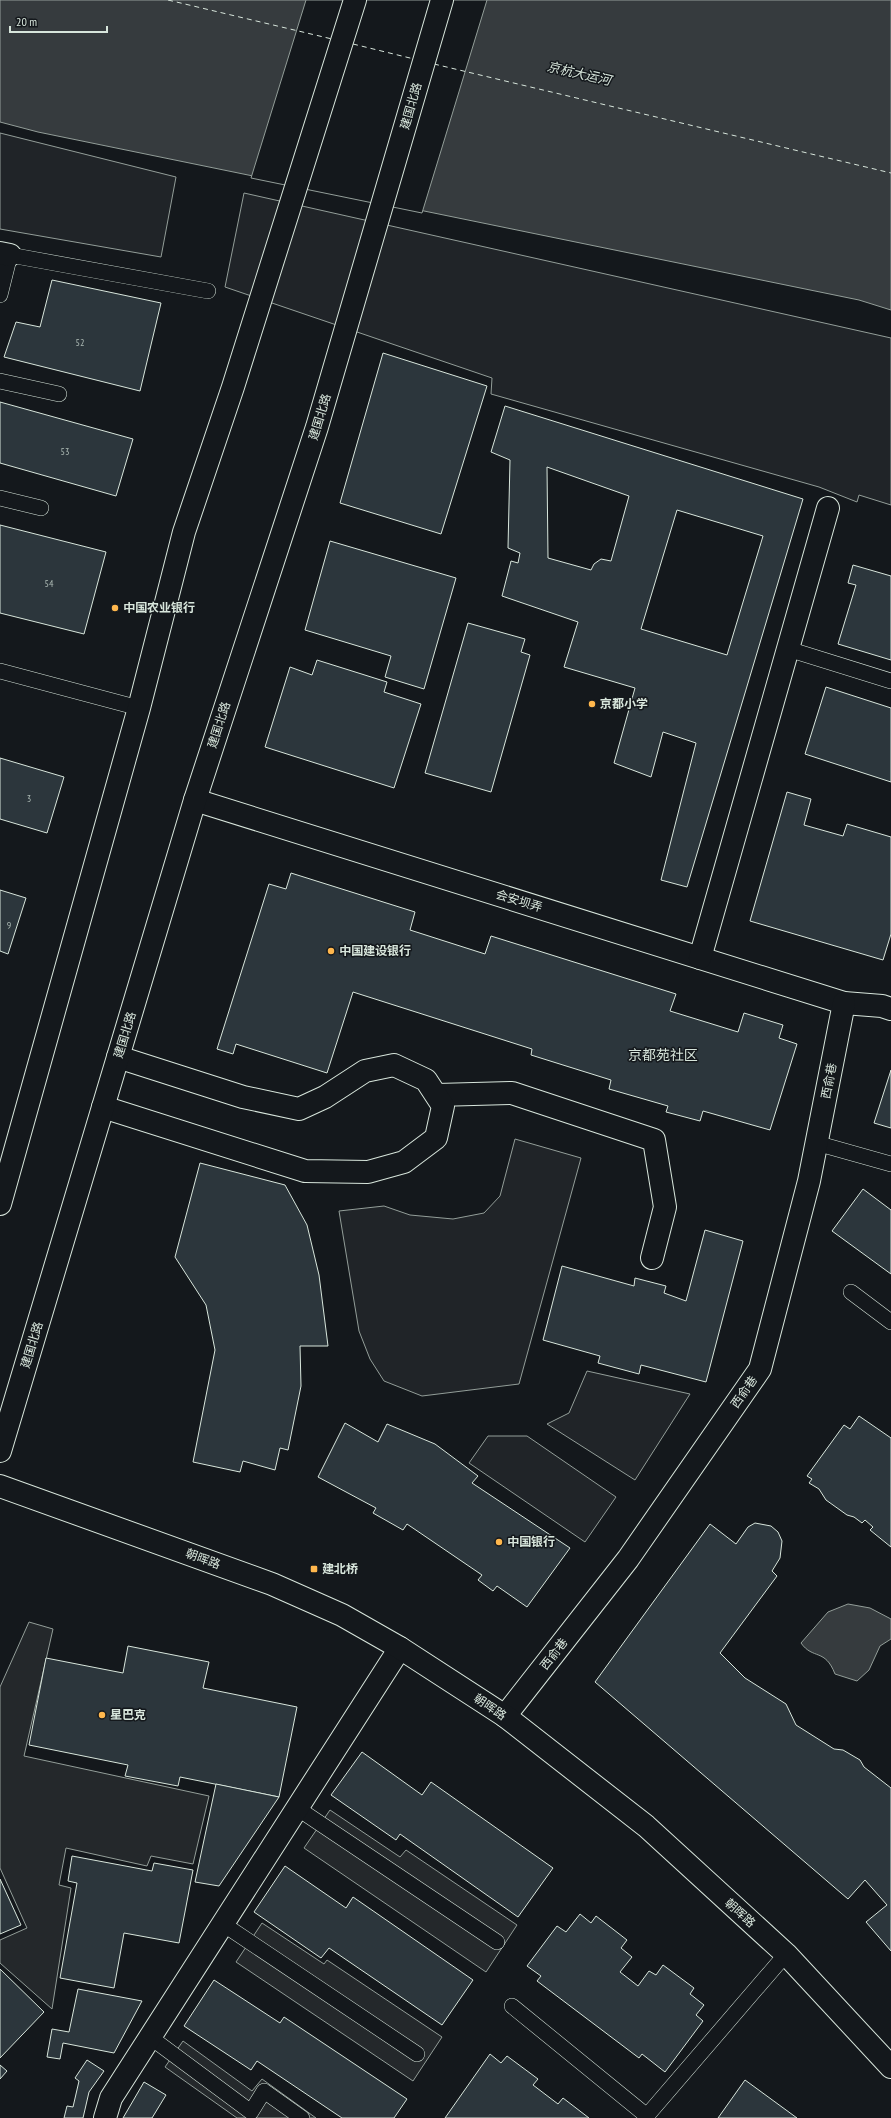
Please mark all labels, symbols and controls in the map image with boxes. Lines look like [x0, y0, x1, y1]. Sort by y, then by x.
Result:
scale bar [10, 8, 107, 34]
text: 20 m [16, 14, 37, 29]
water label: 京杭大运河 [545, 58, 615, 90]
street label: 建国北路 [397, 81, 424, 131]
house number: 52 [76, 336, 85, 349]
street label: 建国北路 [305, 392, 334, 442]
house number: 53 [61, 445, 70, 458]
house number: 54 [45, 577, 54, 590]
place label: 中国农业银行 [123, 600, 195, 615]
marker: 中国农业银行 [110, 603, 120, 613]
place label: 京都小学 [600, 696, 648, 711]
marker: 京都小学 [587, 699, 597, 709]
street label: 建国北路 [204, 700, 233, 750]
house number: 3 [27, 792, 31, 805]
street label: 会安坝弄 [494, 886, 544, 915]
house number: 9 [7, 919, 11, 932]
place label: 中国建设银行 [339, 943, 411, 958]
marker: 中国建设银行 [326, 946, 336, 956]
street label: 建国北路 [110, 1010, 139, 1060]
district label: 京都苑社区 [628, 1046, 698, 1064]
street label: 西俞巷 [818, 1062, 839, 1100]
street label: 建国北路 [17, 1320, 46, 1370]
street label: 西俞巷 [727, 1373, 760, 1411]
place label: 中国银行 [507, 1534, 555, 1549]
marker: 中国银行 [494, 1537, 504, 1547]
street label: 朝晖路 [184, 1545, 223, 1572]
place label: 建北桥 [322, 1561, 358, 1576]
marker: 建北桥 [309, 1564, 319, 1574]
street label: 西俞巷 [537, 1635, 571, 1672]
street label: 朝晖路 [471, 1690, 509, 1723]
place label: 星巴克 [110, 1707, 146, 1722]
marker: 星巴克 [97, 1710, 107, 1720]
street label: 朝晖路 [722, 1895, 759, 1930]

